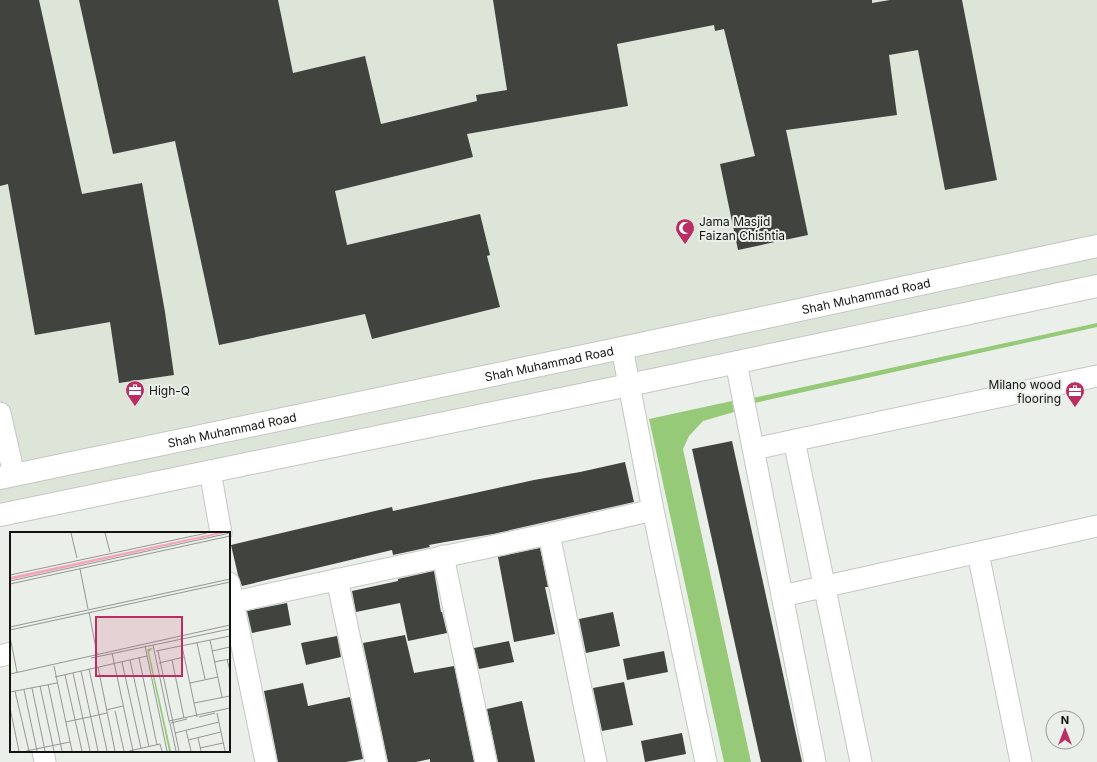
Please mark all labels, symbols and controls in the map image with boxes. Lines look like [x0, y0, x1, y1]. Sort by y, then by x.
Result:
place label: Jama Masjid Faizan Chishtia [699, 214, 785, 243]
mosque icon: Jama Masjid Faizan Chishtia [674, 217, 696, 245]
street label: Shah Muhammad Road [800, 274, 932, 317]
street label: Shah Muhammad Road [483, 342, 615, 384]
place label: Milano wood flooring [989, 377, 1061, 406]
office icon: High-Q [124, 379, 146, 407]
office icon: Milano wood flooring [1064, 380, 1086, 408]
place label: High-Q [149, 383, 190, 398]
street label: Shah Muhammad Road [166, 409, 298, 450]
inset map [10, 532, 230, 752]
north arrow [1045, 710, 1085, 750]
text: N [1061, 713, 1069, 727]

